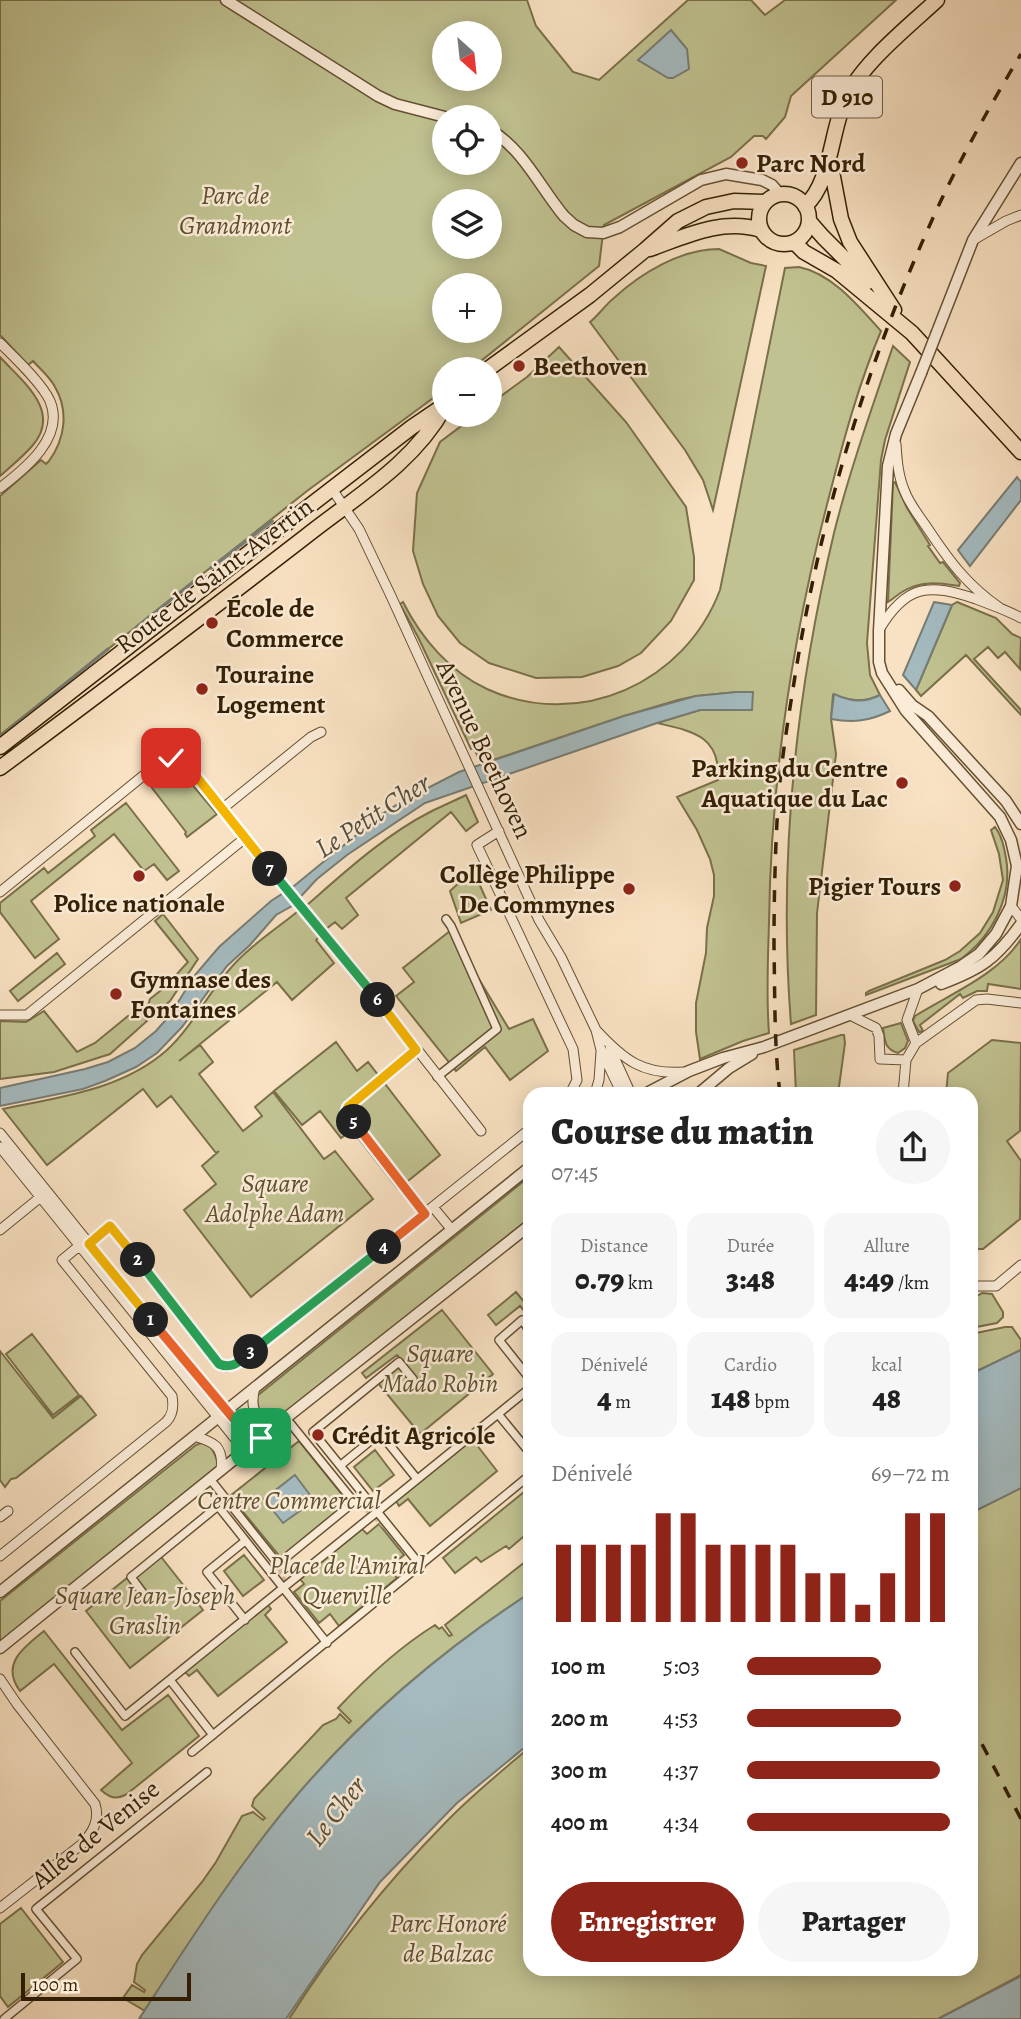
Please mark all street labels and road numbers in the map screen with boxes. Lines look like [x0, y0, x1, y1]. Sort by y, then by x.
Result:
road number: D 910 [812, 76, 882, 118]
street label: Route de Saint-Avertin [108, 489, 321, 662]
street label: Avenue Beethoven [427, 653, 541, 844]
street label: Allée de Venise [23, 1772, 167, 1898]

